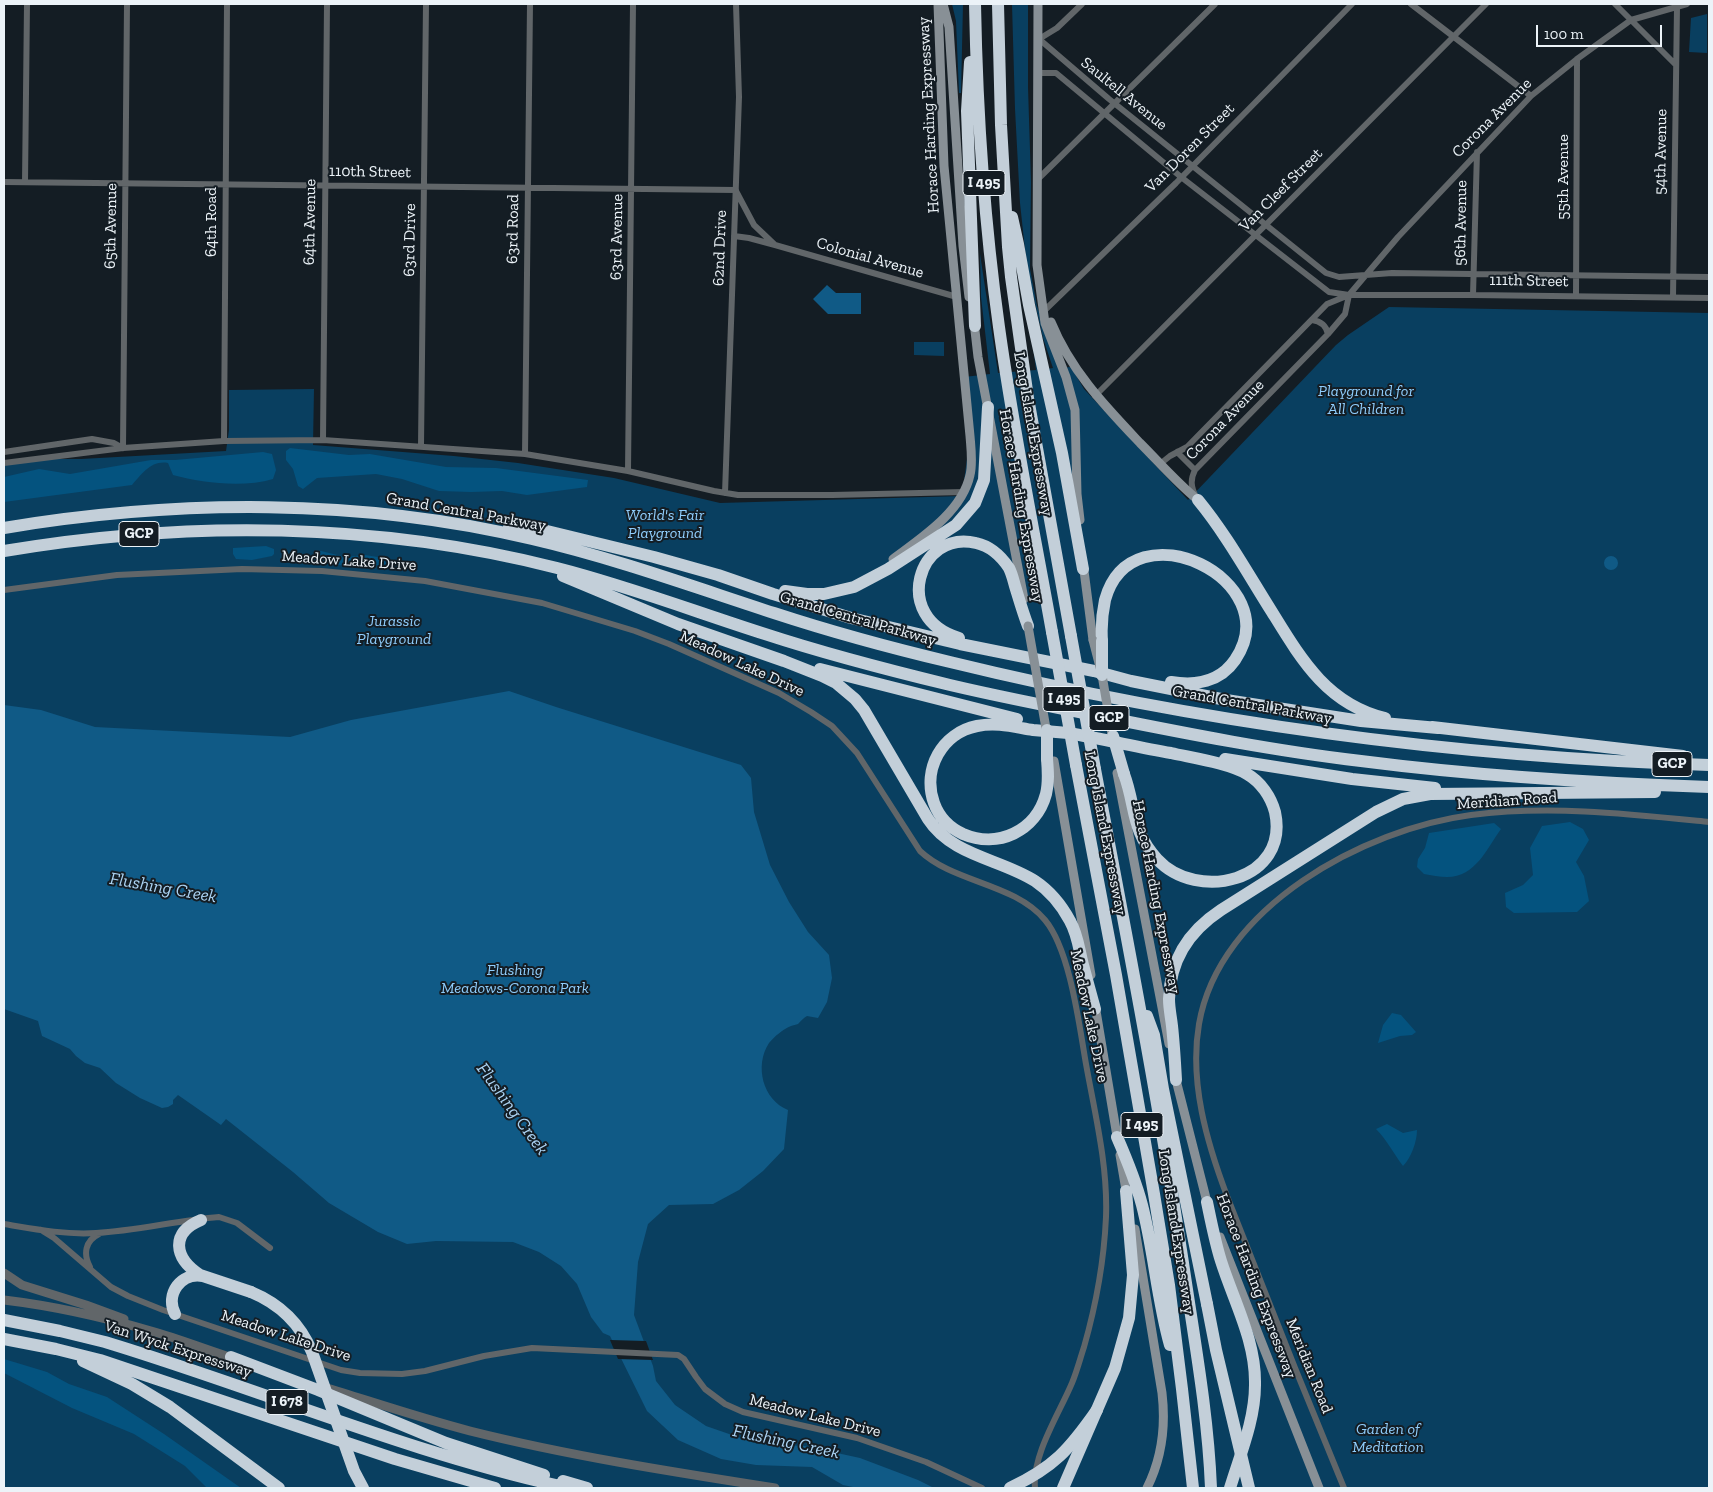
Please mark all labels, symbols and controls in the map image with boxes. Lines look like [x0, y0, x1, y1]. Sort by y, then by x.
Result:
scale bar [1538, 15, 1664, 47]
street label: Horace Harding Expressway [914, 16, 944, 214]
text: 100 m [1544, 25, 1583, 43]
street label: Saultell Avenue [1077, 53, 1171, 135]
street label: Corona Avenue [1448, 74, 1536, 162]
street label: Van Doren Street [1141, 99, 1239, 197]
street label: 54th Avenue [1651, 109, 1671, 195]
street label: 55th Avenue [1553, 134, 1573, 220]
street label: Van Cleef Street [1235, 144, 1327, 236]
street label: 110th Street [329, 162, 411, 182]
road number: I 495 [963, 170, 1005, 196]
street label: 64th Avenue [300, 179, 320, 265]
street label: 56th Avenue [1451, 180, 1471, 266]
street label: 65th Avenue [101, 183, 121, 269]
street label: 64th Road [201, 187, 221, 257]
street label: 63rd Road [503, 194, 523, 264]
street label: 63rd Avenue [607, 194, 627, 280]
street label: 63rd Drive [400, 203, 420, 277]
street label: 62nd Drive [709, 210, 731, 286]
street label: Colonial Avenue [814, 233, 926, 283]
street label: 111th Street [1489, 271, 1569, 291]
street label: Long Island Expressway [1009, 350, 1057, 518]
street label: Corona Avenue [1182, 376, 1268, 464]
park label: Playground for All Children [1318, 381, 1414, 419]
street label: Horace Harding Expressway [994, 408, 1048, 604]
street label: Grand Central Parkway [385, 488, 547, 536]
park label: World's Fair Playground [626, 505, 704, 543]
road number: GCP [119, 522, 159, 546]
street label: Meadow Lake Drive [281, 547, 417, 575]
street label: Grand Central Parkway [778, 587, 938, 651]
park label: Jurassic Playground [357, 611, 431, 649]
street label: Meadow Lake Drive [677, 627, 807, 701]
street label: Grand Central Parkway [1171, 681, 1333, 729]
road number: I 495 [1043, 686, 1085, 712]
road number: GCP [1089, 706, 1129, 730]
street label: Long Island Expressway [1080, 749, 1130, 917]
road number: GCP [1652, 752, 1692, 776]
street label: Meridian Road [1456, 788, 1558, 814]
street label: Horace Harding Expressway [1128, 799, 1184, 995]
water label: Flushing Creek [108, 868, 218, 908]
street label: Meadow Lake Drive [1066, 948, 1112, 1084]
park label: Flushing Meadows-Corona Park [441, 960, 589, 998]
water label: Flushing Creek [471, 1059, 553, 1159]
road number: I 495 [1121, 1112, 1163, 1138]
street label: Long Island Expressway [1153, 1148, 1199, 1316]
street label: Horace Harding Expressway [1212, 1191, 1300, 1381]
street label: Meadow Lake Drive [219, 1306, 353, 1366]
street label: Van Wyck Expressway [102, 1316, 254, 1382]
street label: Meridian Road [1281, 1316, 1337, 1416]
road number: I 678 [266, 1390, 308, 1414]
street label: Meadow Lake Drive [747, 1390, 883, 1442]
park label: Garden of Meditation [1352, 1419, 1424, 1457]
water label: Flushing Creek [731, 1420, 841, 1464]

